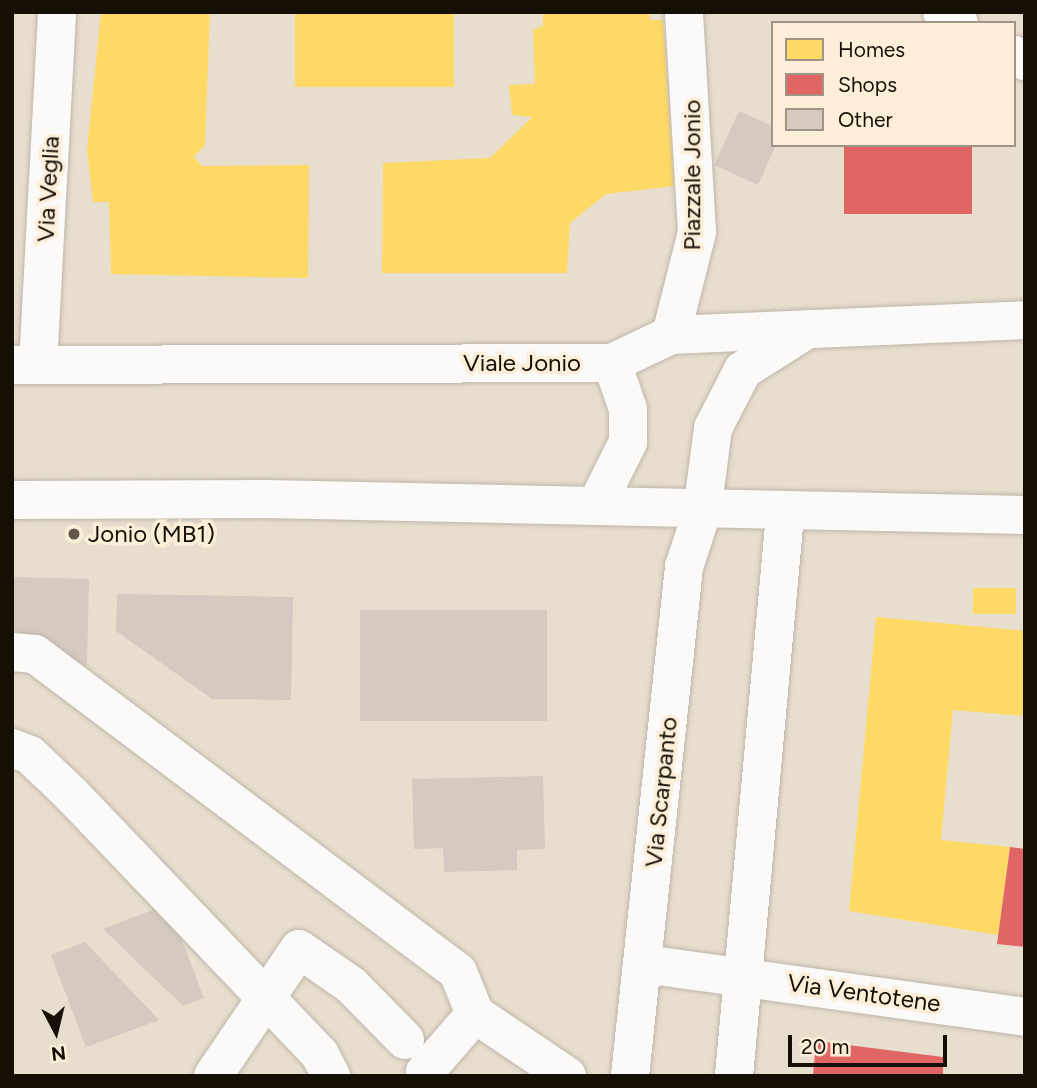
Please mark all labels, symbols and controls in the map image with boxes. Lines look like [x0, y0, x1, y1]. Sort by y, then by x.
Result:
legend [771, 21, 1016, 147]
text: Homes [838, 37, 905, 62]
text: Shops [838, 72, 897, 97]
street label: Piazzale Jonio [678, 100, 706, 250]
text: Other [838, 107, 893, 132]
street label: Via Veglia [31, 135, 65, 243]
street label: Viale Jonio [463, 349, 581, 377]
place label: Jonio (MB1) [88, 520, 215, 548]
marker: Jonio (MB1) [66, 526, 82, 542]
street label: Via Scarpanto [639, 715, 683, 869]
street label: Via Ventotene [786, 968, 942, 1018]
north arrow [21, 997, 91, 1067]
scale bar [792, 1021, 951, 1066]
text: 20 m [801, 1034, 849, 1059]
text: N [50, 1041, 67, 1066]

